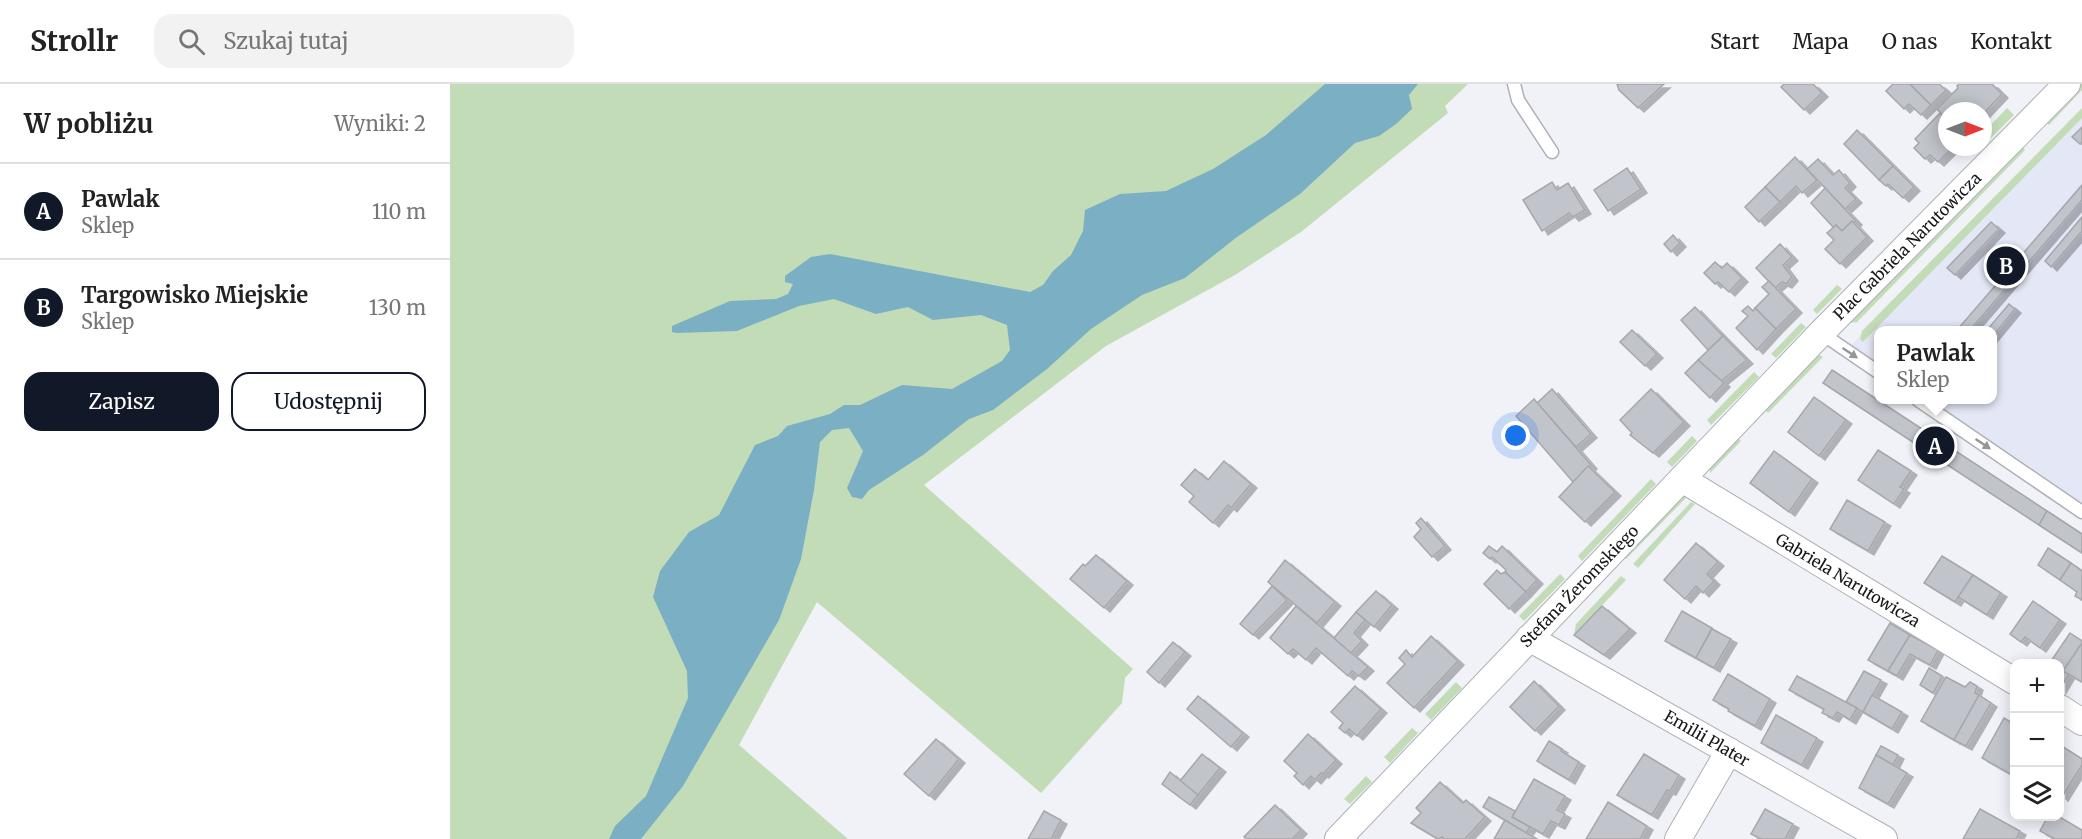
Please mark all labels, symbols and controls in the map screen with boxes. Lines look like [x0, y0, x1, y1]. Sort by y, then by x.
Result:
search box [154, 14, 574, 68]
text: Strollr [30, 23, 118, 59]
icon: search [175, 25, 208, 58]
text: Szukaj tutaj [223, 27, 349, 55]
text: Start [1710, 28, 1759, 55]
text: Mapa [1792, 28, 1849, 55]
text: O nas [1882, 28, 1937, 55]
text: Kontakt [1970, 28, 2052, 55]
north arrow [1938, 102, 1992, 156]
text: W pobliżu [24, 107, 153, 140]
text: Wyniki: 2 [334, 111, 426, 136]
street label: Plac Gabriela Narutowicza [1829, 168, 1985, 324]
text: Pawlak [81, 185, 160, 213]
text: A [36, 199, 51, 224]
text: 110 m [372, 199, 426, 224]
text: Sklep [81, 213, 134, 238]
pin: B [1986, 244, 2026, 288]
text: Targowisko Miejskie [81, 281, 308, 309]
text: B [37, 295, 50, 320]
text: 130 m [369, 295, 426, 320]
text: Sklep [81, 309, 134, 334]
popup [1874, 326, 1997, 404]
text: Pawlak [1896, 339, 1975, 367]
one-way arrow [1841, 347, 1857, 359]
text: Sklep [1896, 367, 1950, 392]
button: Zapisz [24, 372, 219, 431]
button: Udostępnij [231, 372, 426, 431]
your location [1501, 421, 1530, 450]
pin: A [1916, 424, 1954, 469]
one-way arrow [1975, 438, 1991, 450]
street label: Stefana Żeromskiego [1515, 521, 1643, 651]
street label: Gabriela Narutowicza [1772, 529, 1924, 631]
map controls [2010, 659, 2064, 821]
button: + [2010, 659, 2064, 713]
street label: Emilii Plater [1661, 706, 1753, 770]
button: − [2010, 713, 2064, 767]
button: layers [2010, 767, 2064, 821]

